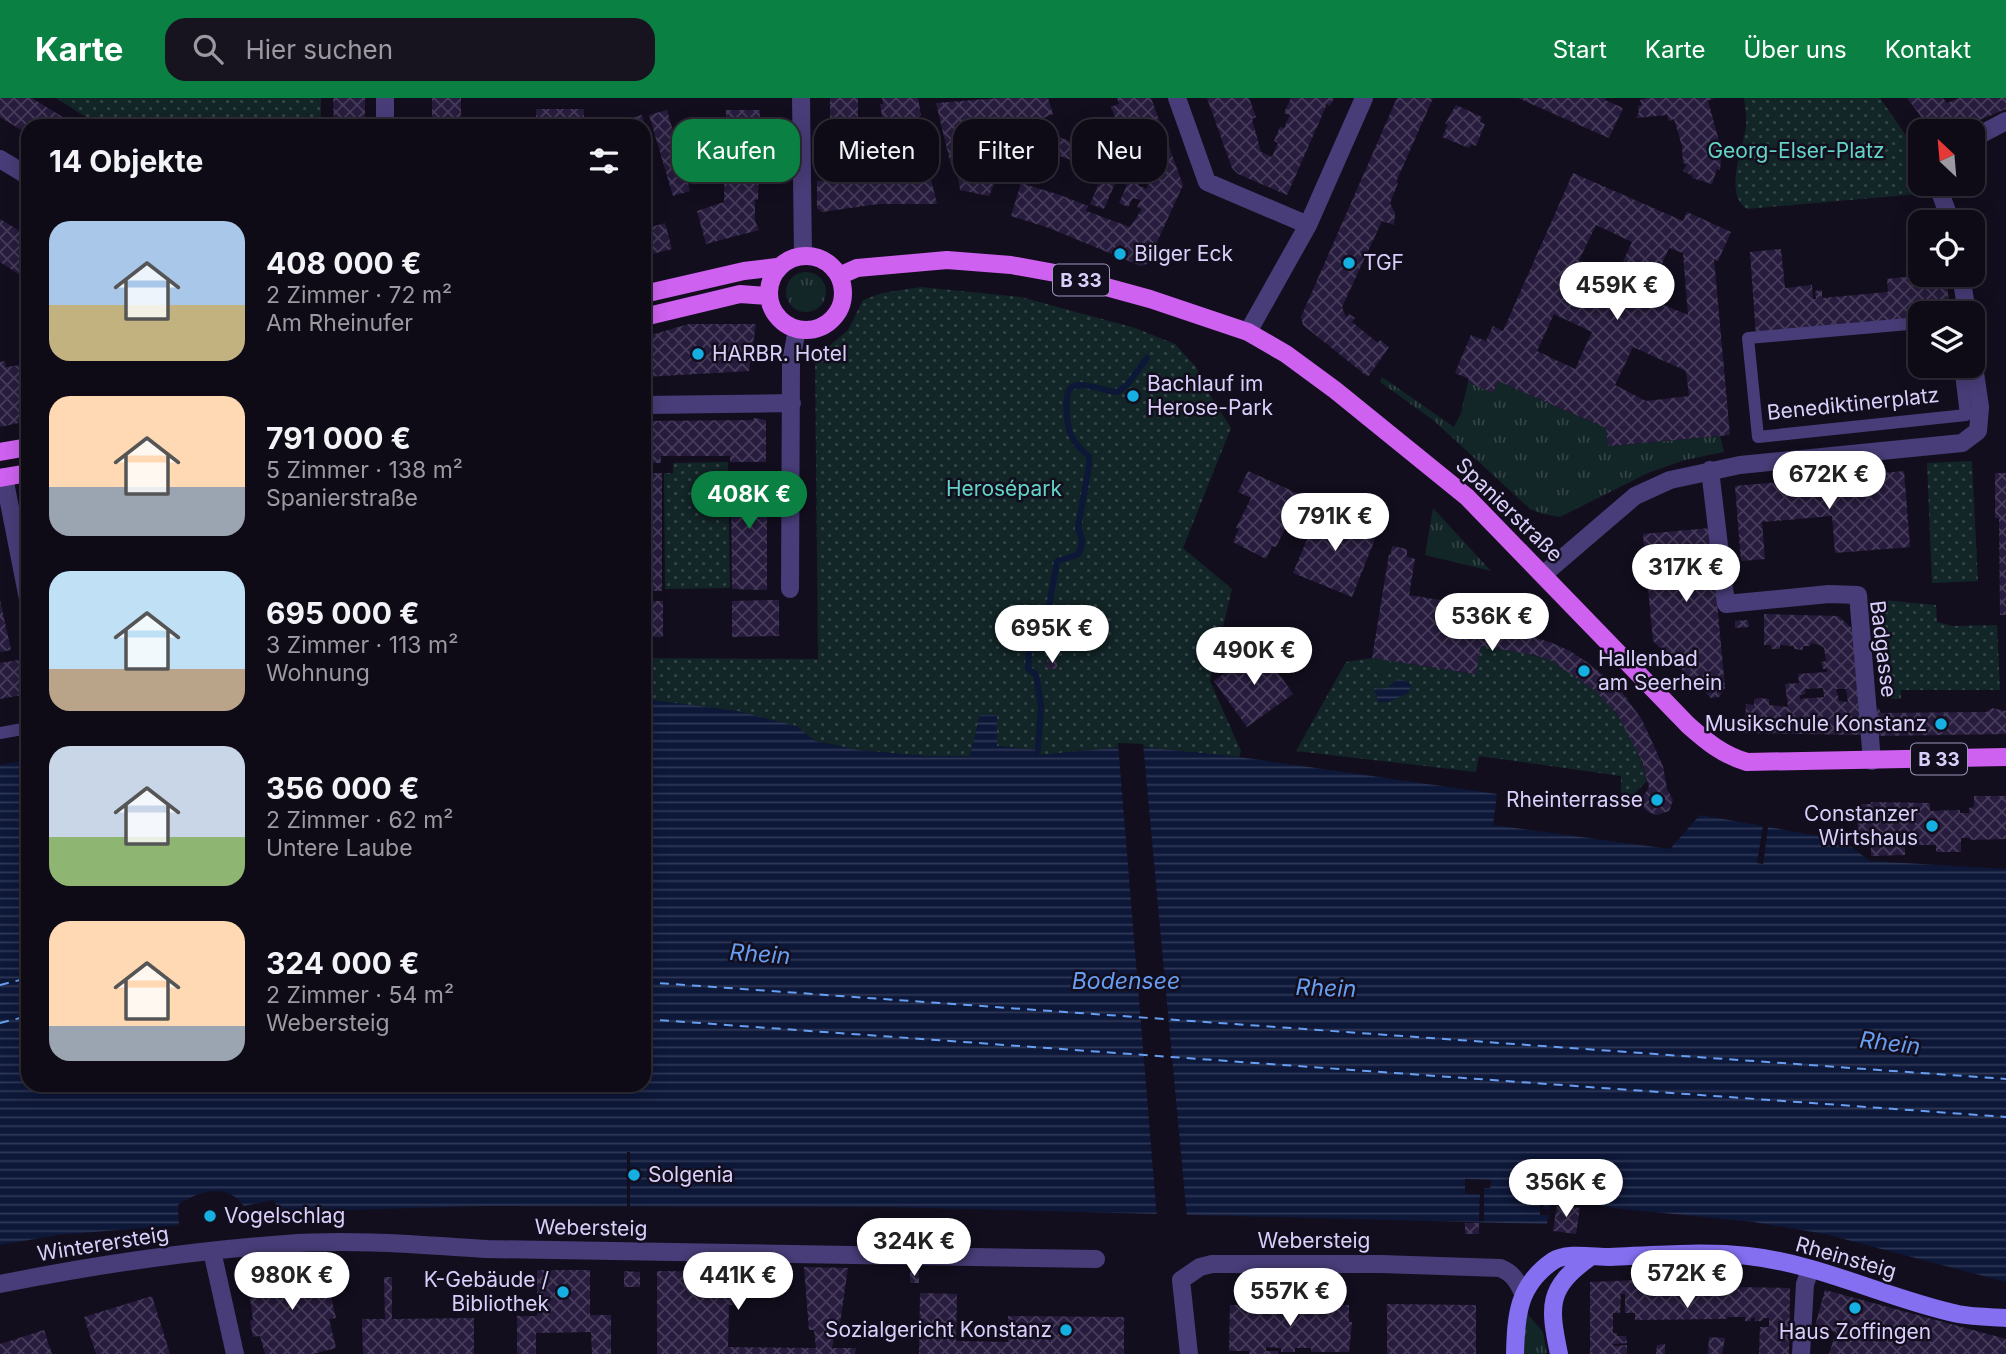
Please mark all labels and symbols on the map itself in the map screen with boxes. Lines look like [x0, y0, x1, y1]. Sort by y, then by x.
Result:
north arrow [1908, 119, 1984, 196]
park label: Georg-Elser-Platz [1707, 138, 1885, 163]
place label: Bilger Eck [1134, 241, 1233, 266]
marker: Bilger Eck [1112, 246, 1128, 262]
place label: TGF [1363, 250, 1404, 275]
marker: TGF [1341, 255, 1357, 271]
pin: 459K € [1560, 262, 1674, 322]
road number: B 33 [1053, 264, 1109, 296]
place label: HARBR. Hotel [712, 341, 847, 366]
marker: HARBR. Hotel [690, 346, 706, 362]
place label: Bachlauf im Herose-Park [1147, 371, 1273, 420]
street label: Benediktinerplatz [1766, 382, 1940, 425]
marker: Bachlauf im Herose-Park [1125, 388, 1141, 404]
street label: Spanierstraße [1451, 452, 1568, 567]
pin: 672K € [1772, 452, 1886, 511]
pin: 408K € [692, 472, 806, 531]
park label: Herosépark [946, 476, 1062, 501]
pin: 791K € [1278, 494, 1392, 553]
pin: 317K € [1629, 545, 1743, 604]
pin: 536K € [1435, 594, 1549, 653]
street label: Badgasse [1865, 599, 1902, 699]
pin: 695K € [995, 606, 1109, 665]
pin: 490K € [1197, 628, 1311, 687]
place label: Hallenbad am Seerhein [1598, 646, 1722, 695]
marker: Hallenbad am Seerhein [1576, 663, 1592, 679]
place label: Musikschule Konstanz [1705, 711, 1927, 736]
marker: Musikschule Konstanz [1933, 716, 1949, 732]
road number: B 33 [1911, 744, 1967, 774]
place label: Rheinterrasse [1506, 787, 1643, 812]
marker: Rheinterrasse [1649, 792, 1665, 808]
place label: Constanzer Wirtshaus [1804, 801, 1918, 850]
marker: Constanzer Wirtshaus [1924, 818, 1940, 834]
water label: Rhein [729, 938, 791, 970]
water label: Bodensee [1072, 967, 1180, 995]
water label: Rhein [1295, 973, 1357, 1003]
water label: Rhein [1858, 1025, 1922, 1061]
pin: 356K € [1509, 1160, 1623, 1219]
place label: Solgenia [648, 1162, 734, 1187]
marker: Solgenia [626, 1167, 642, 1183]
place label: Vogelschlag [224, 1203, 345, 1228]
marker: Vogelschlag [202, 1208, 218, 1224]
street label: Webersteig [534, 1214, 648, 1241]
pin: 324K € [857, 1218, 971, 1278]
street label: Winterersteig [35, 1221, 170, 1266]
street label: Webersteig [1258, 1228, 1370, 1253]
street label: Rheinsteig [1793, 1231, 1899, 1284]
pin: 572K € [1630, 1250, 1744, 1310]
pin: 980K € [235, 1252, 349, 1312]
pin: 441K € [681, 1252, 795, 1312]
place label: K-Gebäude / Bibliothek [424, 1267, 549, 1316]
pin: 557K € [1233, 1268, 1347, 1328]
marker: K-Gebäude / Bibliothek [555, 1284, 571, 1300]
marker: Haus Zoffingen [1847, 1300, 1863, 1316]
place label: Sozialgericht Konstanz [825, 1317, 1052, 1342]
place label: Haus Zoffingen [1779, 1319, 1931, 1344]
marker: Sozialgericht Konstanz [1058, 1322, 1074, 1338]

